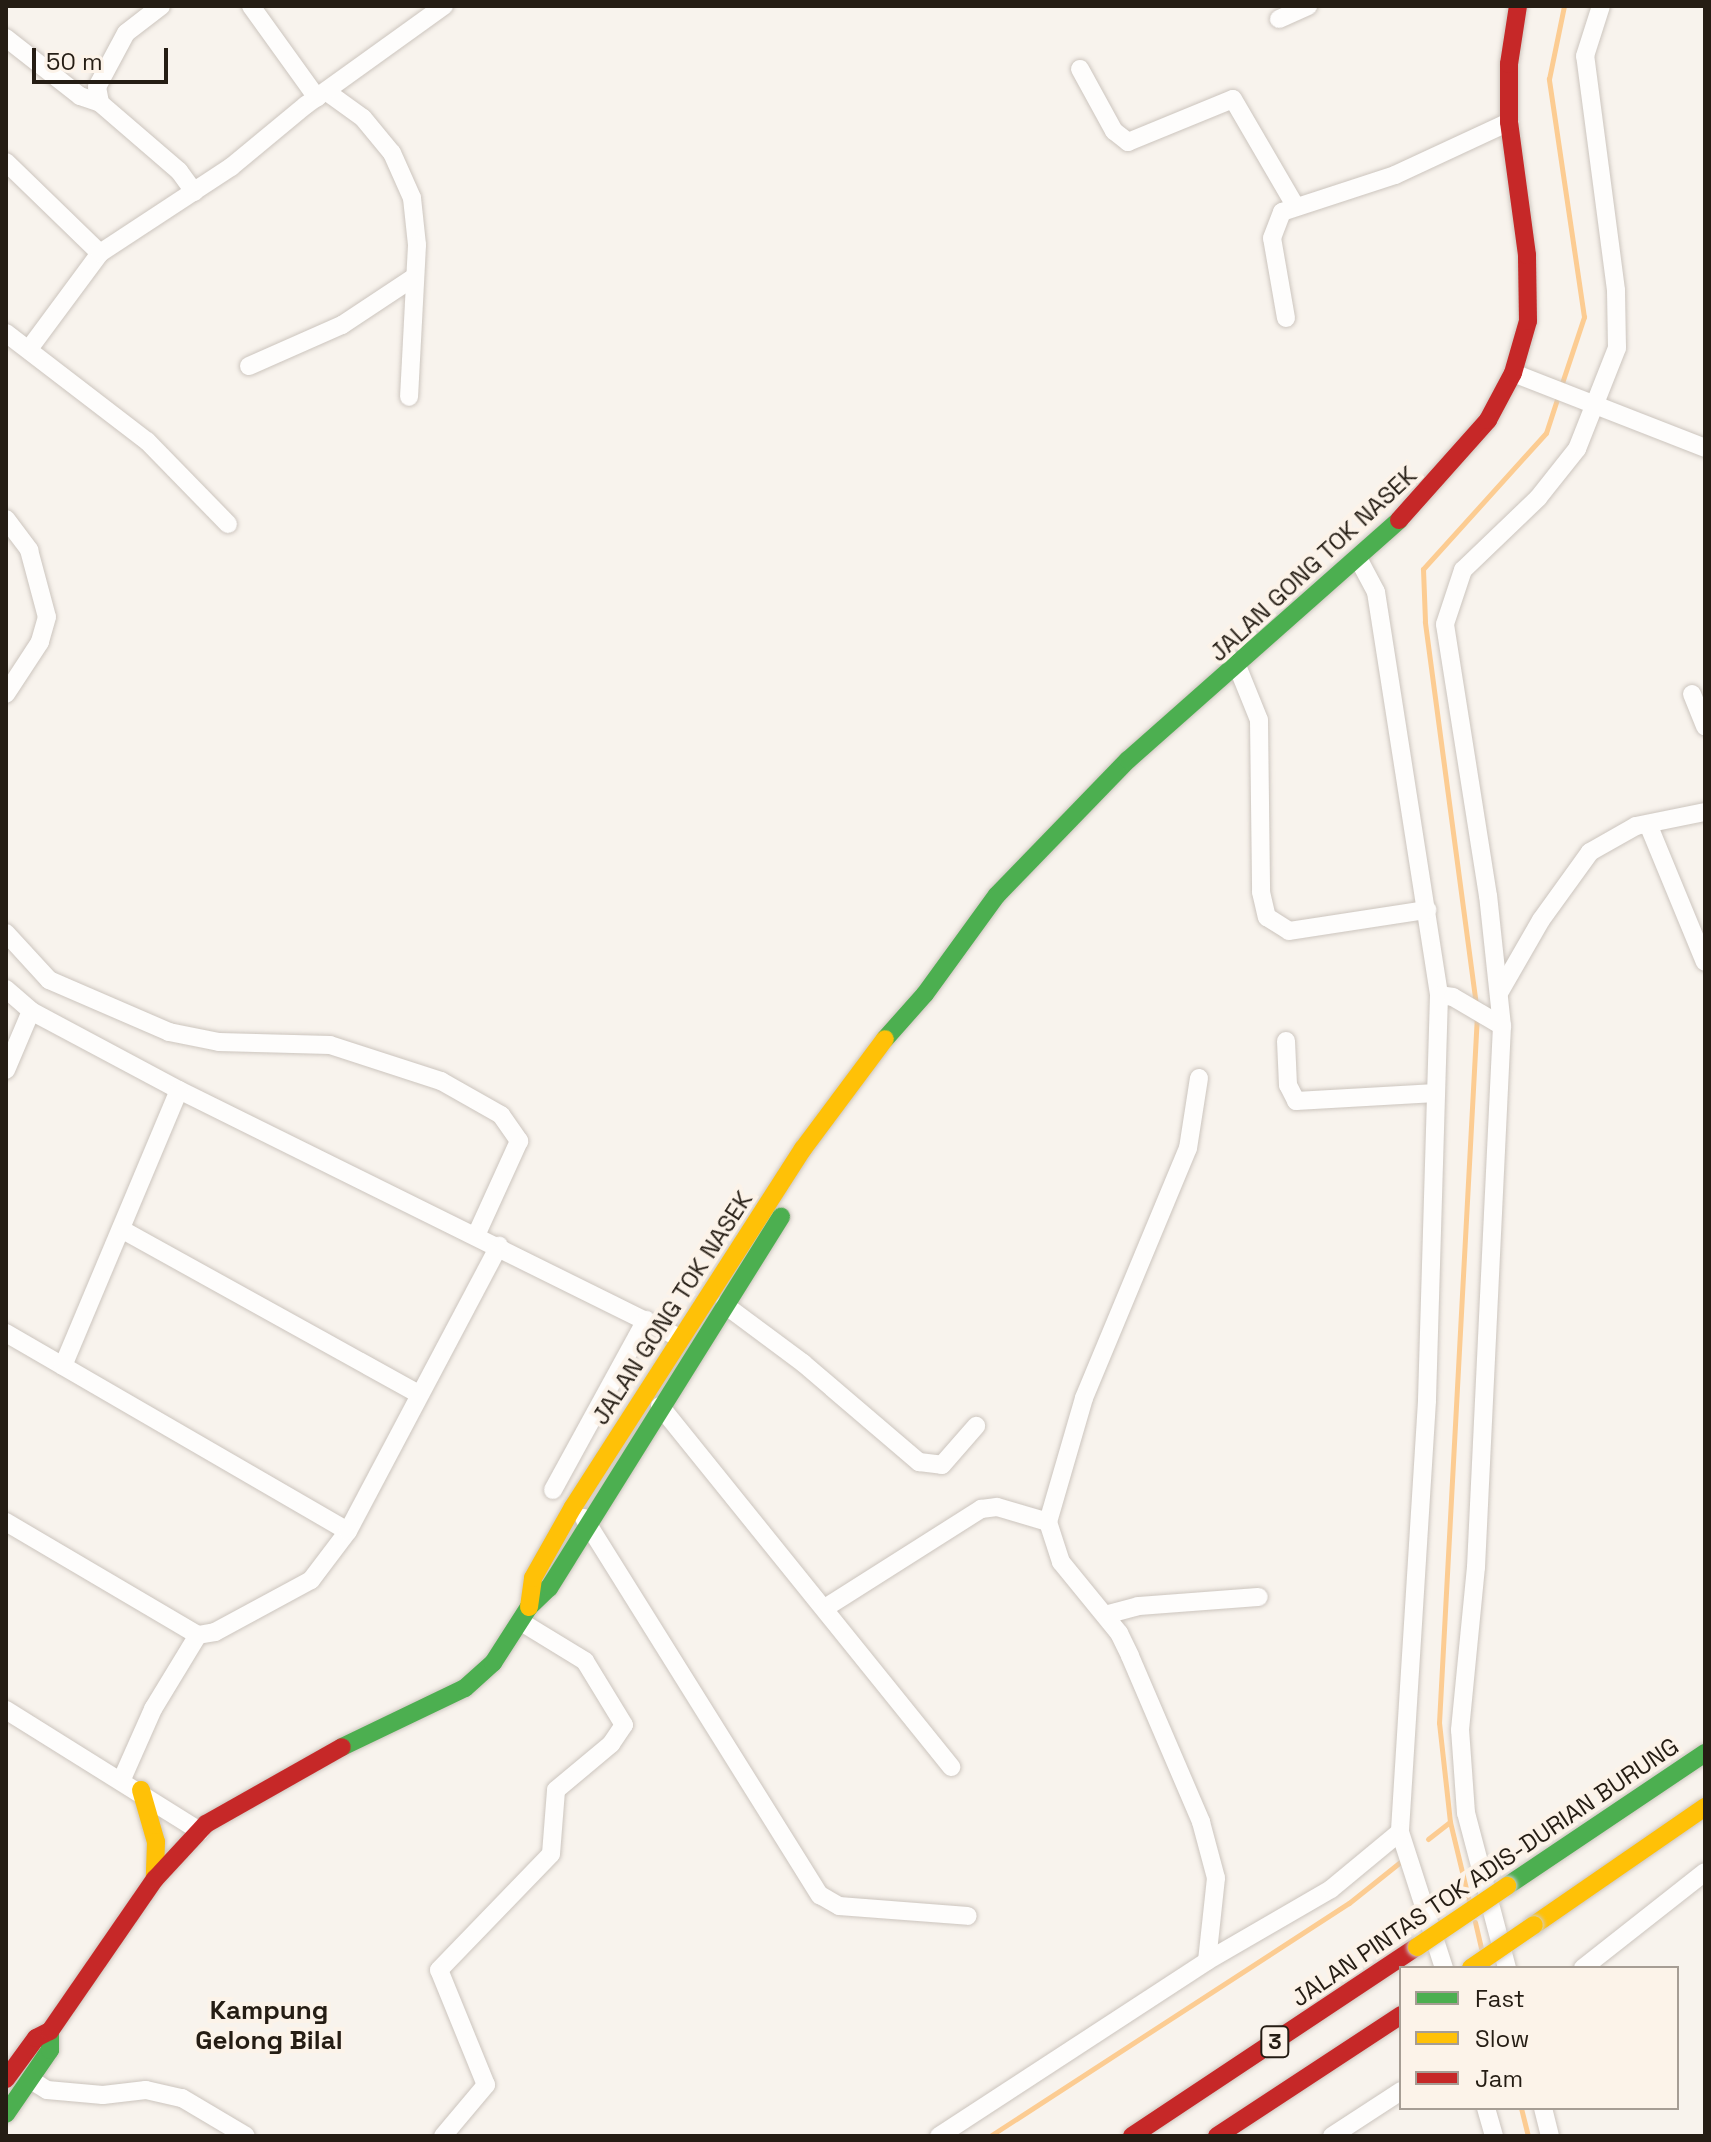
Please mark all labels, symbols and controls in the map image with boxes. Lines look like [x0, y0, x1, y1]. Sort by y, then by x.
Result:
scale bar [36, 32, 172, 82]
text: 50 m [46, 46, 103, 77]
street label: JALAN GONG TOK NASEK [1203, 460, 1423, 668]
street label: JALAN GONG TOK NASEK [586, 1186, 758, 1430]
street label: JALAN PINTAS TOK ADIS-DURIAN BURUNG [1286, 1731, 1684, 2013]
legend [1399, 1966, 1679, 2110]
text: Fast [1475, 1983, 1525, 2014]
district label: Kampung Gelong Bilal [195, 1995, 343, 2056]
text: Slow [1475, 2023, 1529, 2054]
road number: 3 [1259, 2024, 1291, 2060]
text: Jam [1475, 2063, 1523, 2094]

